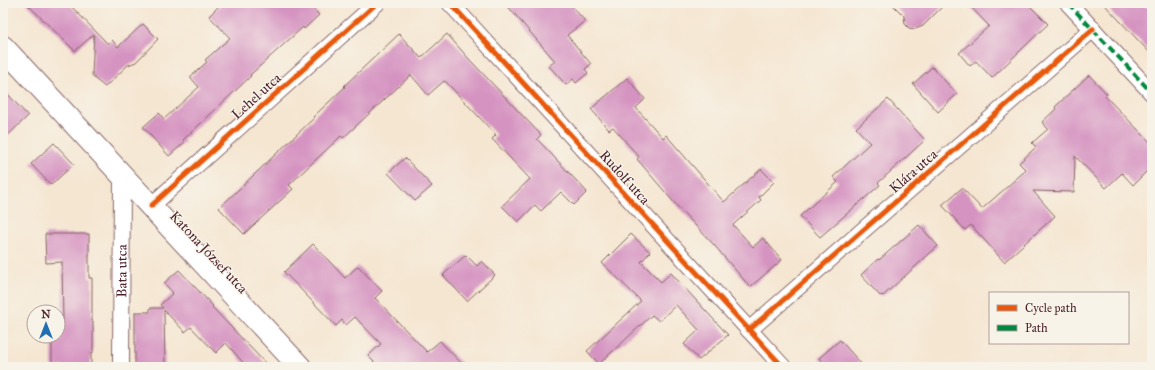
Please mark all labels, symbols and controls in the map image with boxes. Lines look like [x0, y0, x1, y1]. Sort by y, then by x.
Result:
street label: Lehel utca [228, 70, 285, 123]
street label: Klára utca [886, 146, 941, 197]
street label: Rudolf utca [596, 147, 653, 208]
street label: Katona József utca [165, 208, 251, 298]
street label: Bata utca [113, 244, 131, 298]
legend [989, 292, 1129, 344]
text: Cycle path [1025, 301, 1077, 315]
north arrow [26, 304, 66, 344]
text: N [41, 308, 51, 321]
text: Path [1025, 321, 1048, 335]

